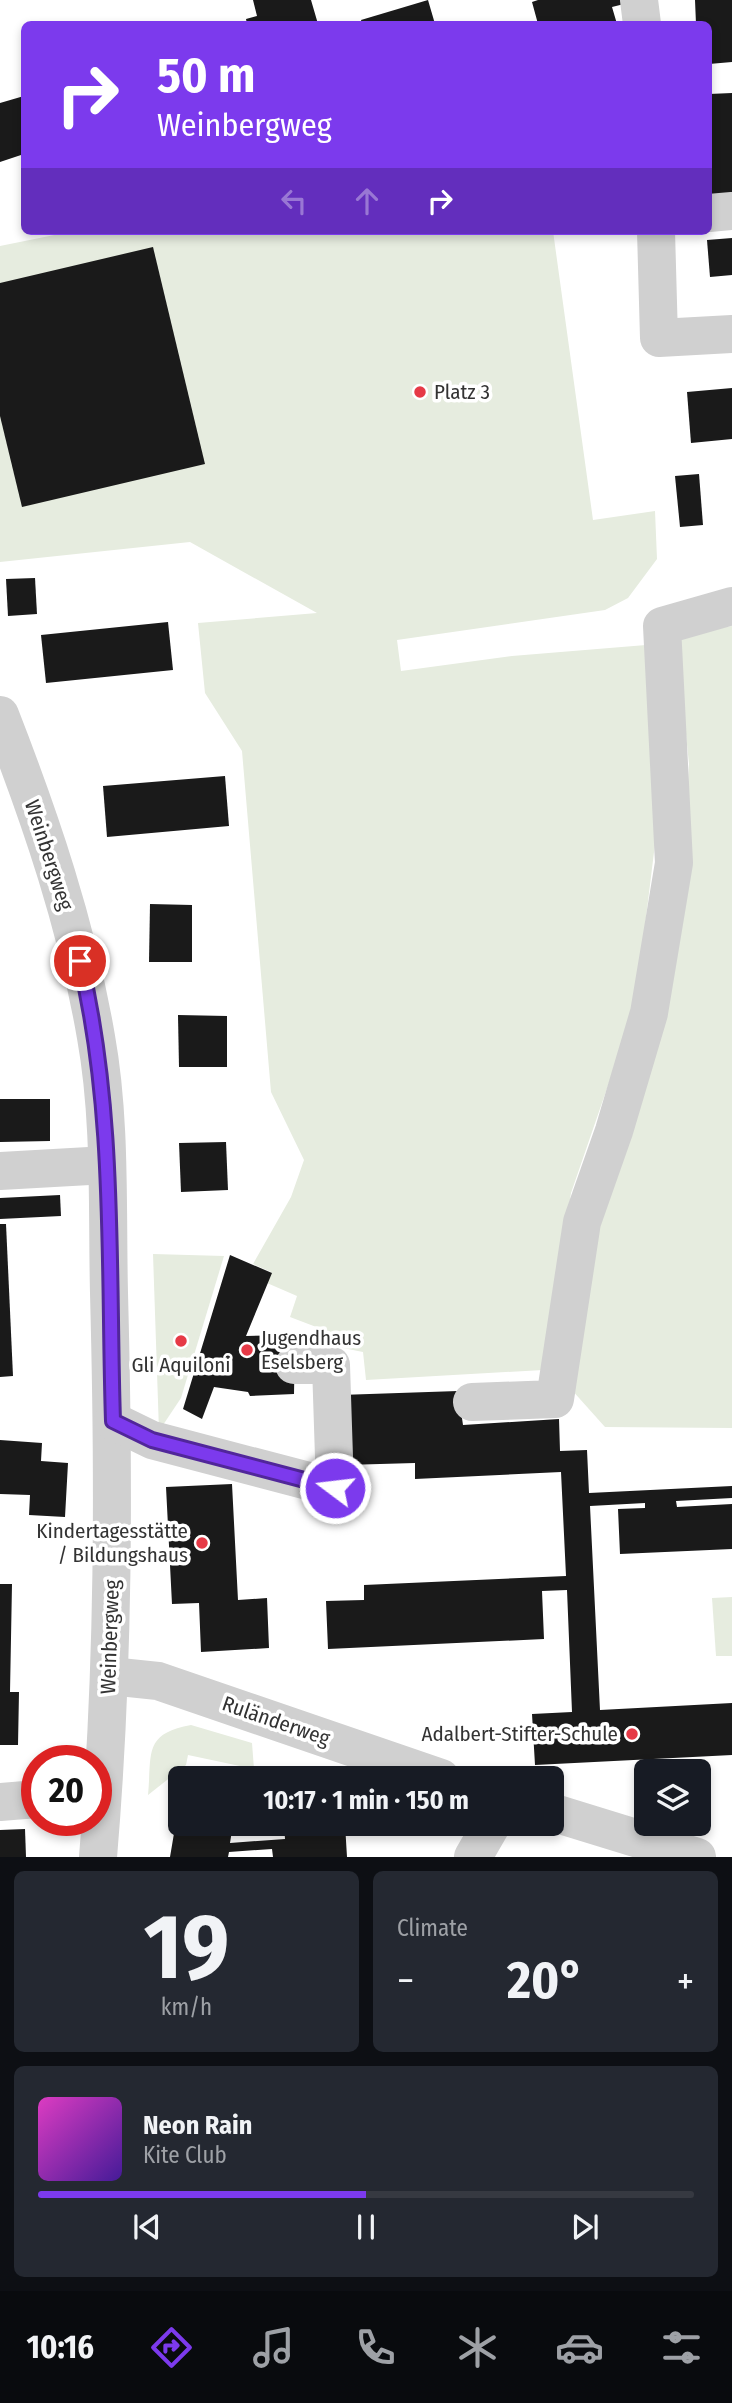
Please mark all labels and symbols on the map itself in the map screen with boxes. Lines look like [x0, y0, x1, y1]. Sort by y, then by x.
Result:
place label: Platz 3 [434, 379, 490, 405]
marker: Platz 3 [412, 384, 428, 400]
street label: Weinbergweg [19, 796, 79, 914]
pin [50, 931, 110, 991]
place label: Jugendhaus Eselsberg [261, 1325, 361, 1375]
marker: Gli Aquiloni [173, 1333, 189, 1349]
marker: Jugendhaus Eselsberg [239, 1342, 255, 1358]
place label: Gli Aquiloni [131, 1352, 231, 1378]
position arrow [298, 1451, 372, 1525]
place label: Kindertagesstätte / Bildungshaus [36, 1518, 188, 1568]
marker: Kindertagesstätte / Bildungshaus [194, 1535, 210, 1551]
street label: Weinbergweg [95, 1579, 125, 1695]
street label: Ruländerweg [219, 1690, 333, 1752]
place label: Adalbert-Stifter-Schule [422, 1721, 618, 1747]
marker: Adalbert-Stifter-Schule [624, 1726, 640, 1742]
speed limit sign: 20 [21, 1745, 112, 1836]

